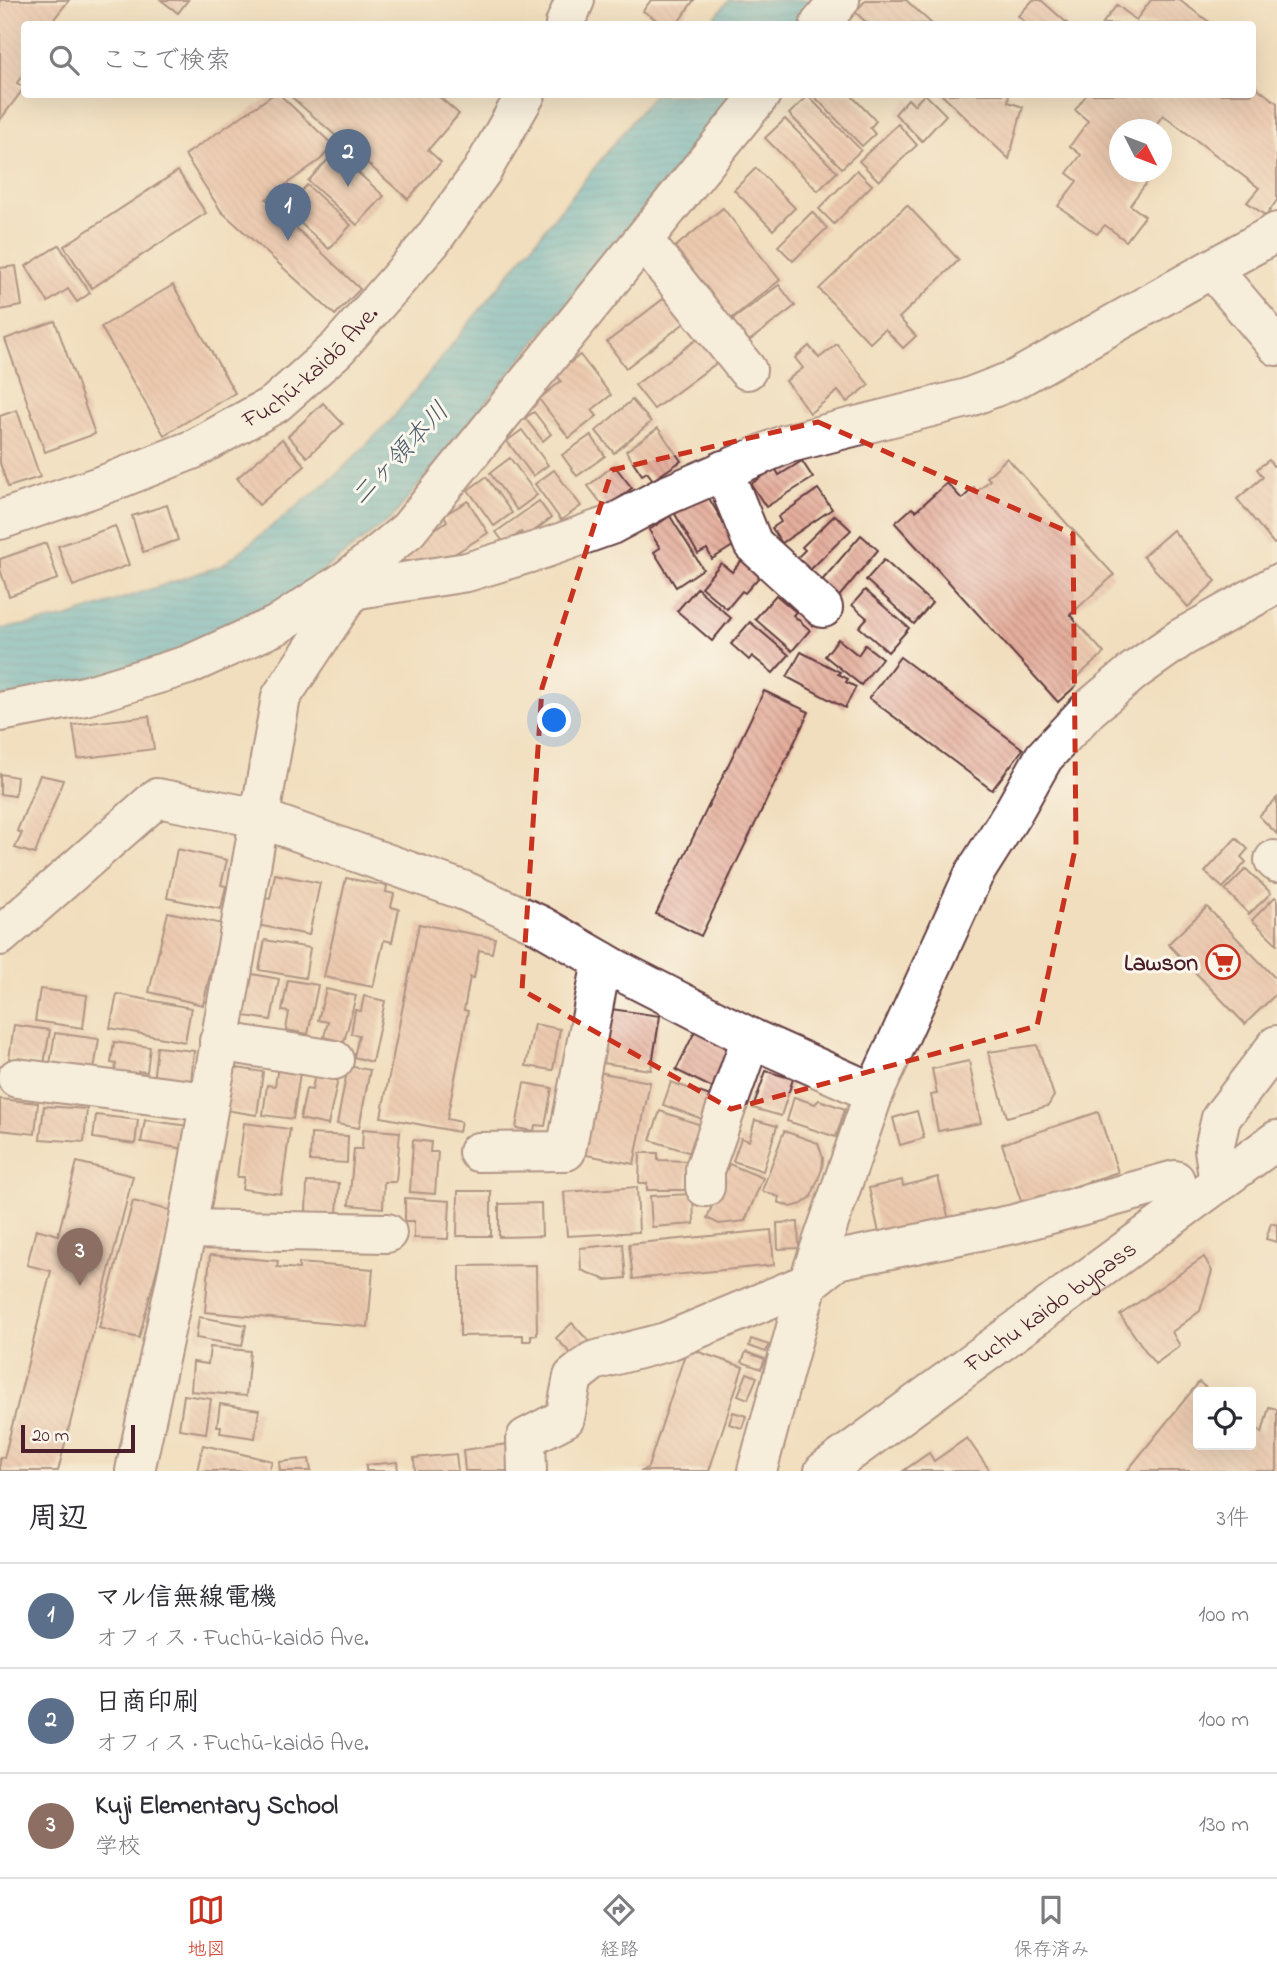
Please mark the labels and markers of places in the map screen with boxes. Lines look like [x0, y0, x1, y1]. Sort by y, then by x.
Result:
pin: 2 [325, 129, 371, 187]
pin: 1 [265, 183, 311, 241]
supermarket icon: Lawson [1204, 943, 1242, 981]
place label: Lawson [1124, 947, 1198, 982]
pin: 3 [57, 1228, 103, 1286]

